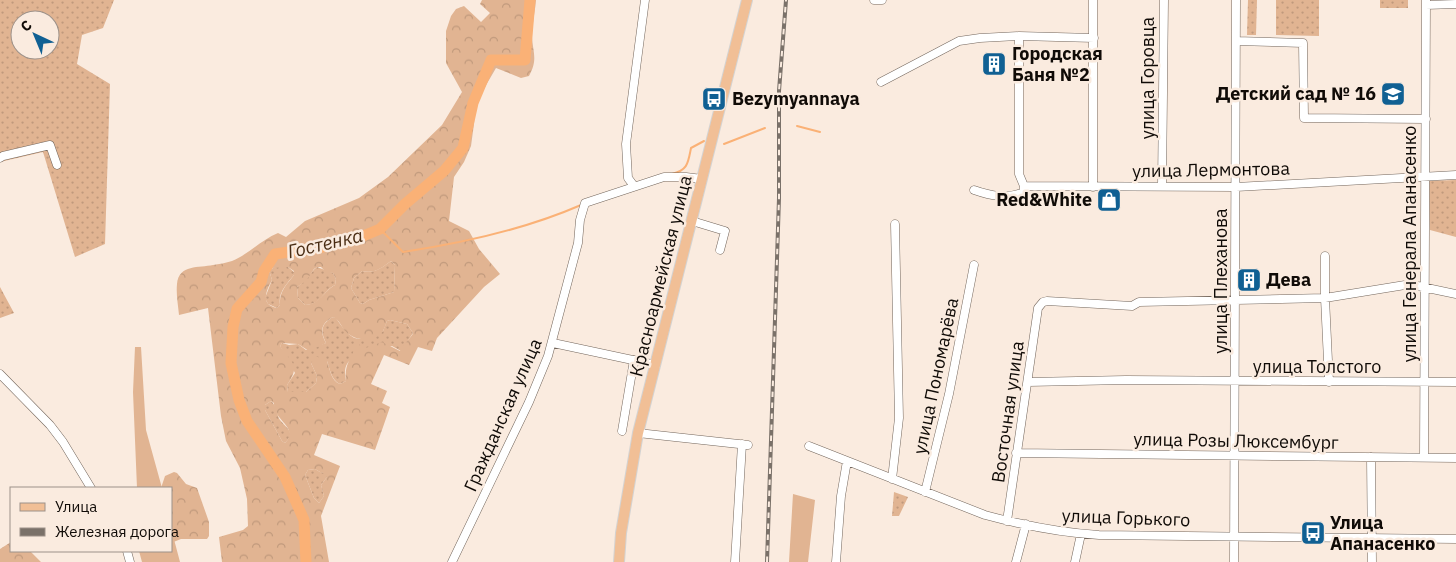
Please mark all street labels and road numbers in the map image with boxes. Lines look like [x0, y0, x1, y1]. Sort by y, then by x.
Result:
street label: улица Горовца [1136, 16, 1159, 139]
street label: улица Генерала Апанасенко [1398, 126, 1421, 362]
street label: улица Лермонтова [1132, 157, 1290, 182]
street label: Красноармейская улица [624, 172, 697, 379]
street label: улица Плеханова [1209, 208, 1232, 354]
street label: улица Пономарёва [908, 295, 963, 456]
street label: Гражданская улица [458, 334, 547, 495]
street label: Восточная улица [986, 339, 1029, 484]
street label: улица Толстого [1253, 355, 1381, 378]
street label: улица Розы Люксембург [1133, 427, 1339, 454]
street label: улица Горького [1061, 504, 1191, 531]

